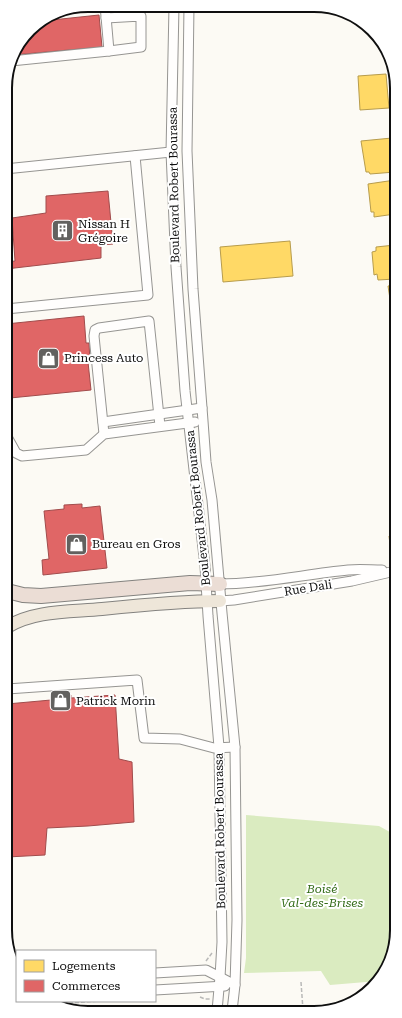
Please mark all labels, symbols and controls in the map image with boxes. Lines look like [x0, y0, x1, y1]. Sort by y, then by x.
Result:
street label: Boulevard Robert Bourassa [166, 106, 182, 263]
place label: Nissan H Grégoire [78, 217, 130, 245]
building icon: Nissan H Grégoire [49, 218, 75, 244]
shop icon: Princess Auto [35, 345, 61, 371]
place label: Princess Auto [64, 351, 143, 365]
street label: Boulevard Robert Bourassa [183, 429, 213, 587]
shop icon: Bureau en Gros [63, 531, 89, 557]
place label: Bureau en Gros [92, 537, 181, 551]
street label: Rue Dali [283, 577, 333, 599]
shop icon: Patrick Morin [48, 688, 74, 714]
place label: Patrick Morin [76, 694, 156, 708]
street label: Boulevard Robert Bourassa [212, 752, 228, 909]
park label: Boisé Val-des-Brises [281, 882, 363, 910]
legend [16, 950, 156, 1002]
text: Logements [52, 959, 116, 973]
text: Commerces [52, 979, 121, 993]

